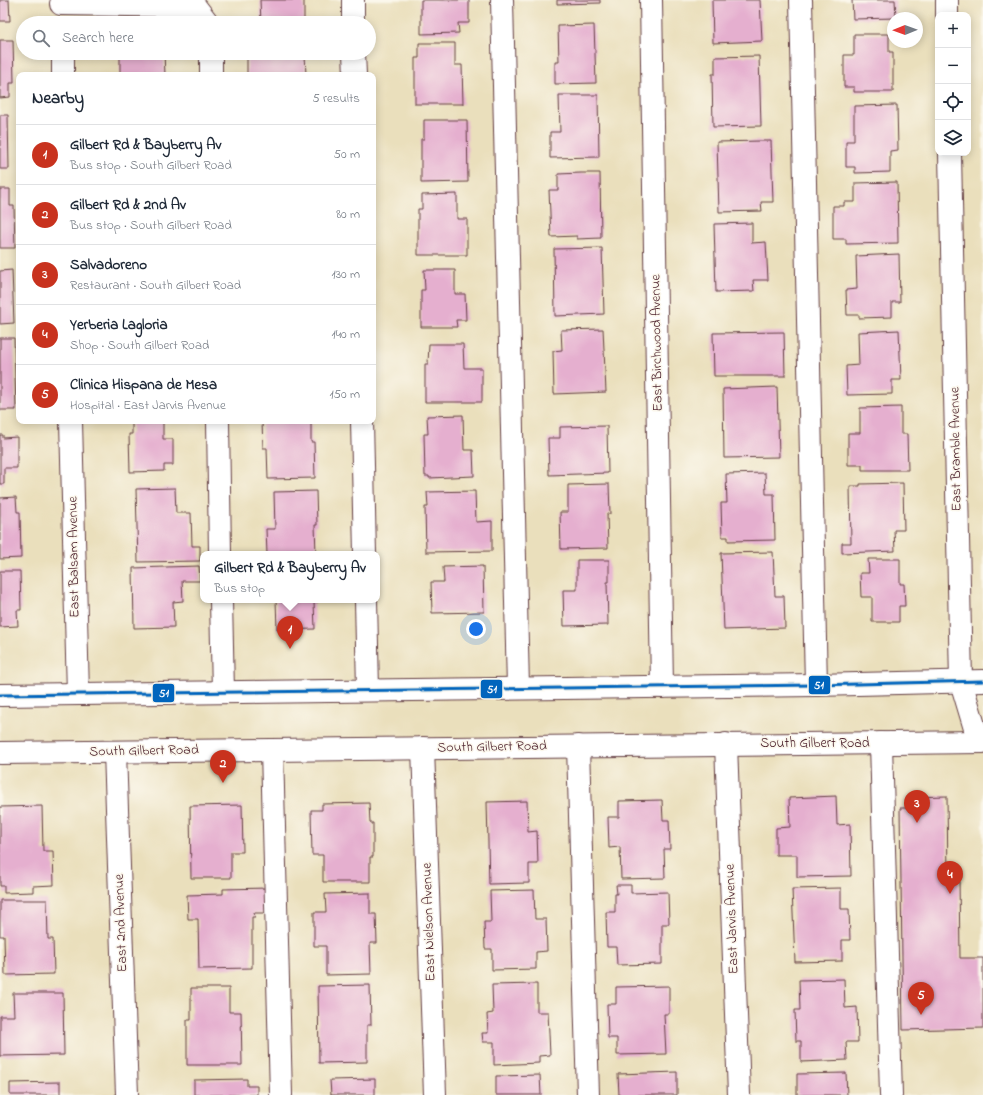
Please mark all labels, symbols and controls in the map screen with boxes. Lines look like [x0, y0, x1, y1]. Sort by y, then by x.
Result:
north arrow [887, 12, 923, 48]
map controls [935, 12, 971, 156]
button: + [935, 12, 971, 48]
search box [16, 16, 376, 60]
icon: search [30, 27, 52, 49]
text: Search here [62, 27, 134, 49]
button: − [935, 48, 971, 84]
button: locate [935, 84, 971, 120]
text: Nearby [32, 86, 84, 111]
text: 5 results [312, 89, 360, 108]
button: layers [935, 120, 971, 156]
text: Gilbert Rd & Bayberry Av [70, 134, 221, 156]
text: 1 [43, 145, 47, 164]
text: 50 m [334, 145, 360, 164]
text: Bus stop · South Gilbert Road [70, 156, 232, 175]
text: Gilbert Rd & 2nd Av [70, 194, 186, 216]
text: 2 [42, 205, 48, 224]
text: 80 m [336, 205, 360, 224]
text: Bus stop · South Gilbert Road [70, 216, 232, 235]
text: Salvadoreno [70, 254, 147, 276]
text: 3 [42, 265, 48, 284]
text: 130 m [332, 265, 360, 284]
street label: East Birchwood Avenue [645, 273, 669, 412]
text: Restaurant · South Gilbert Road [70, 276, 241, 295]
text: Yerberia Lagloria [70, 314, 168, 336]
text: 4 [42, 325, 48, 344]
text: 140 m [332, 325, 360, 344]
text: Shop · South Gilbert Road [70, 336, 209, 355]
text: Clinica Hispana de Mesa [70, 374, 217, 396]
text: 5 [41, 385, 49, 404]
text: 150 m [329, 385, 360, 404]
street label: East Bramble Avenue [944, 386, 968, 511]
text: Hospital · East Jarvis Avenue [70, 396, 226, 415]
street label: East Balsam Avenue [62, 495, 86, 618]
popup [200, 551, 380, 603]
text: Gilbert Rd & Bayberry Av [214, 557, 366, 579]
text: Bus stop [214, 579, 265, 598]
pin: 1 [277, 616, 303, 649]
your location [466, 619, 486, 639]
line badge: 51 [808, 675, 831, 695]
text: 51 [814, 678, 824, 694]
line badge: 51 [480, 679, 503, 699]
text: 51 [487, 682, 497, 698]
line badge: 51 [152, 683, 175, 703]
text: 51 [159, 686, 169, 702]
street label: South Gilbert Road [760, 733, 870, 754]
street label: South Gilbert Road [437, 736, 547, 758]
street label: South Gilbert Road [89, 740, 199, 762]
pin: 2 [210, 750, 236, 783]
pin: 3 [904, 790, 930, 823]
pin: 4 [937, 861, 963, 894]
street label: East Nielson Avenue [416, 862, 442, 982]
street label: East Jarvis Avenue [720, 863, 744, 975]
street label: East 2nd Avenue [109, 873, 133, 973]
pin: 5 [908, 982, 934, 1015]

